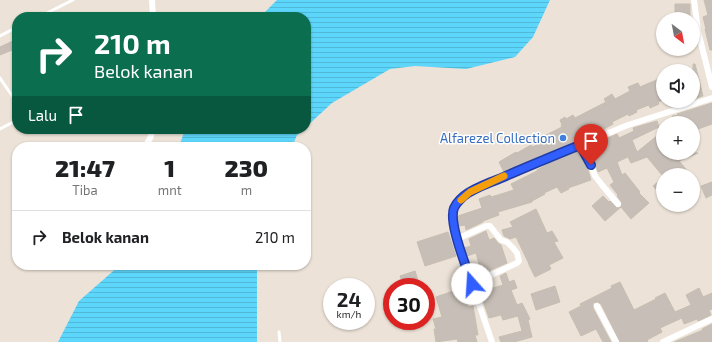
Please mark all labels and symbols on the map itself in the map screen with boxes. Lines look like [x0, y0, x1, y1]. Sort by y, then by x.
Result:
north arrow [656, 12, 700, 56]
pin [574, 124, 608, 165]
place label: Alfarezel Collection [440, 130, 555, 146]
marker: Alfarezel Collection [558, 133, 568, 143]
position arrow [451, 263, 493, 305]
speed limit sign: 30 [383, 278, 435, 330]

